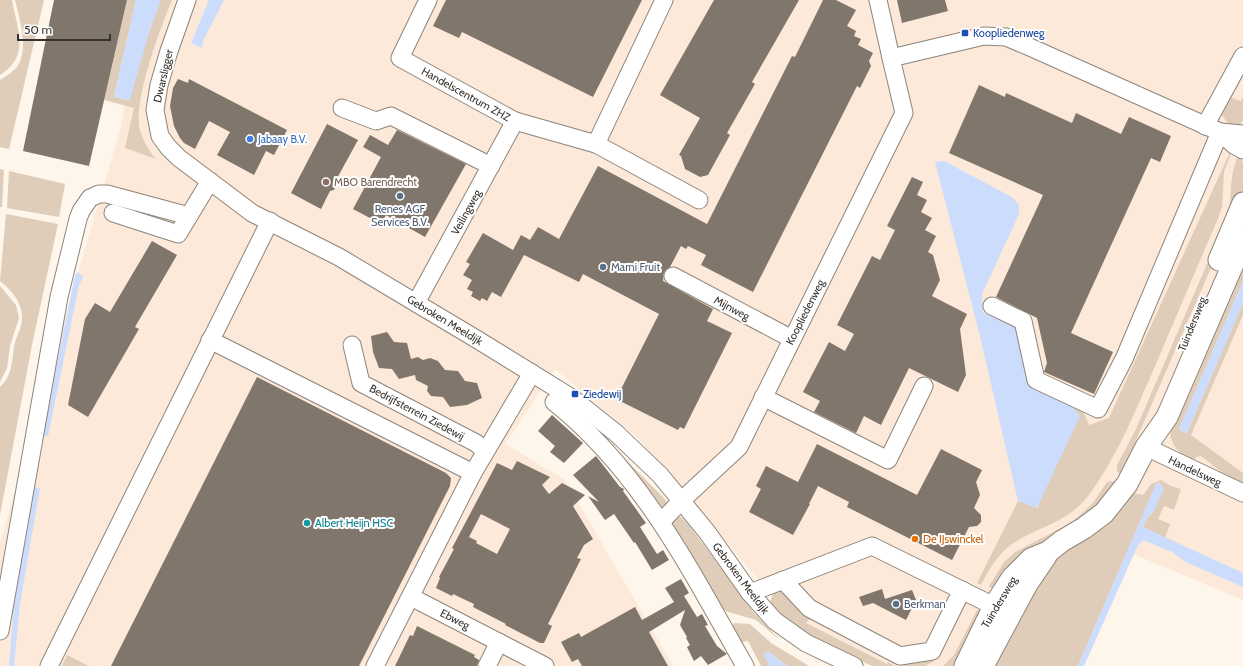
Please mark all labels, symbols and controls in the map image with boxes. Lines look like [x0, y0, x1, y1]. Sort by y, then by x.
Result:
scale bar [18, 16, 110, 42]
text: 50 m [24, 22, 52, 37]
place label: Koopliedenweg [973, 26, 1045, 40]
marker: Koopliedenweg [960, 28, 970, 38]
street label: Dwarsligger [150, 47, 176, 104]
street label: Handelscentrum ZHZ [419, 64, 513, 124]
place label: Jabaay B.V. [257, 132, 307, 146]
marker: Jabaay B.V. [245, 134, 255, 144]
place label: MBO Barendrecht [334, 175, 417, 189]
marker: MBO Barendrecht [321, 177, 331, 187]
street label: Veilingweg [448, 186, 484, 237]
marker: Renes AGF Services B.V. [395, 191, 405, 201]
place label: Renes AGF Services B.V. [371, 202, 429, 229]
place label: Marni Fruit [611, 260, 660, 274]
marker: Marni Fruit [598, 262, 608, 272]
street label: Koopliedenweg [783, 277, 828, 347]
street label: Gebroken Meeldijk [405, 292, 485, 348]
street label: Mijnweg [712, 293, 753, 323]
street label: Tuindersweg [1175, 294, 1210, 353]
street label: Bedrijfsterrein Ziedewij [367, 381, 467, 443]
place label: Ziedewij [583, 387, 621, 401]
marker: Ziedewij [570, 389, 580, 399]
street label: Handelsweg [1166, 453, 1224, 490]
place label: Albert Heijn HSC [315, 516, 393, 530]
marker: Albert Heijn HSC [302, 518, 312, 528]
place label: De IJswinckel [923, 532, 984, 546]
marker: De IJswinckel [910, 534, 920, 544]
street label: Gebroken Meeldijk [710, 540, 772, 616]
street label: Tuindersweg [978, 573, 1020, 630]
place label: Berkman [904, 597, 946, 611]
marker: Berkman [891, 599, 901, 609]
street label: Ebweg [438, 606, 473, 633]

